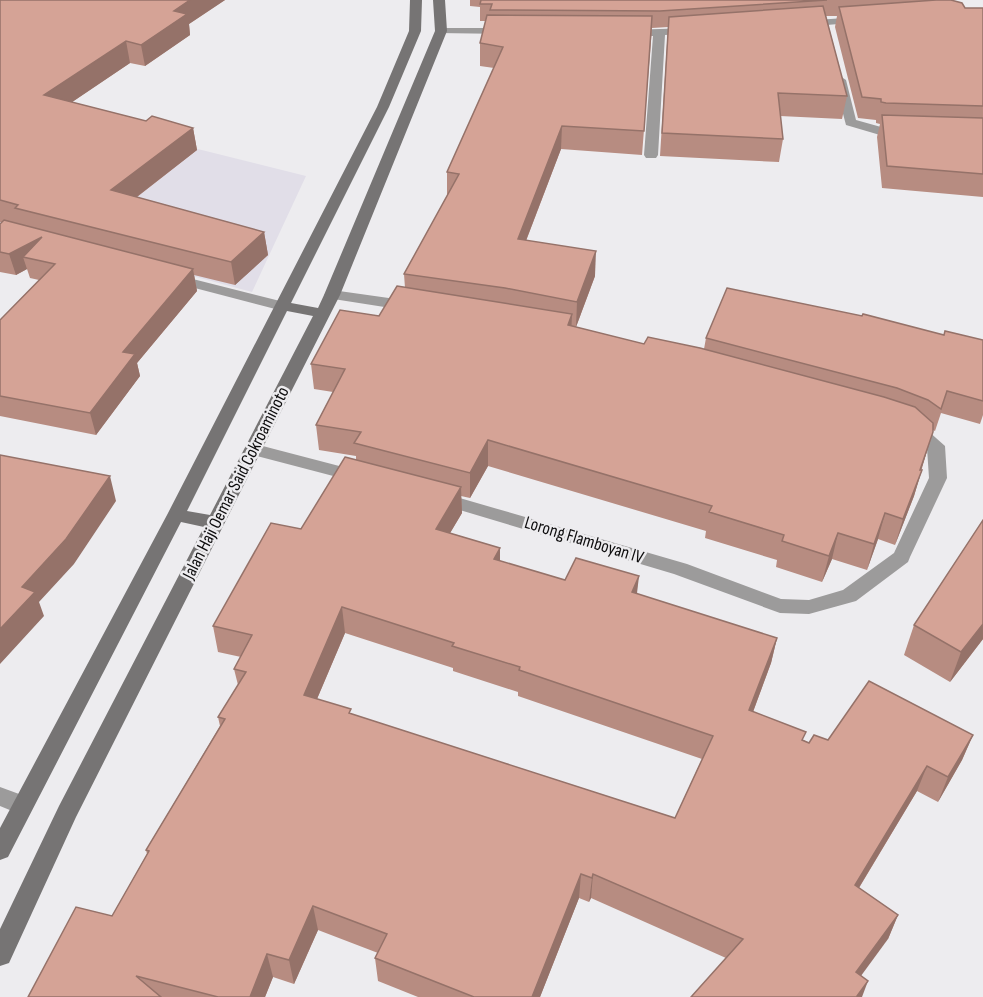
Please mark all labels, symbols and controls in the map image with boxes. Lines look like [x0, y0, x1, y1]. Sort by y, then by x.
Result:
street label: Jalan Haji Oemar Said Cokroaminoto [178, 383, 294, 584]
street label: Lorong Flamboyan IV [522, 512, 646, 568]

